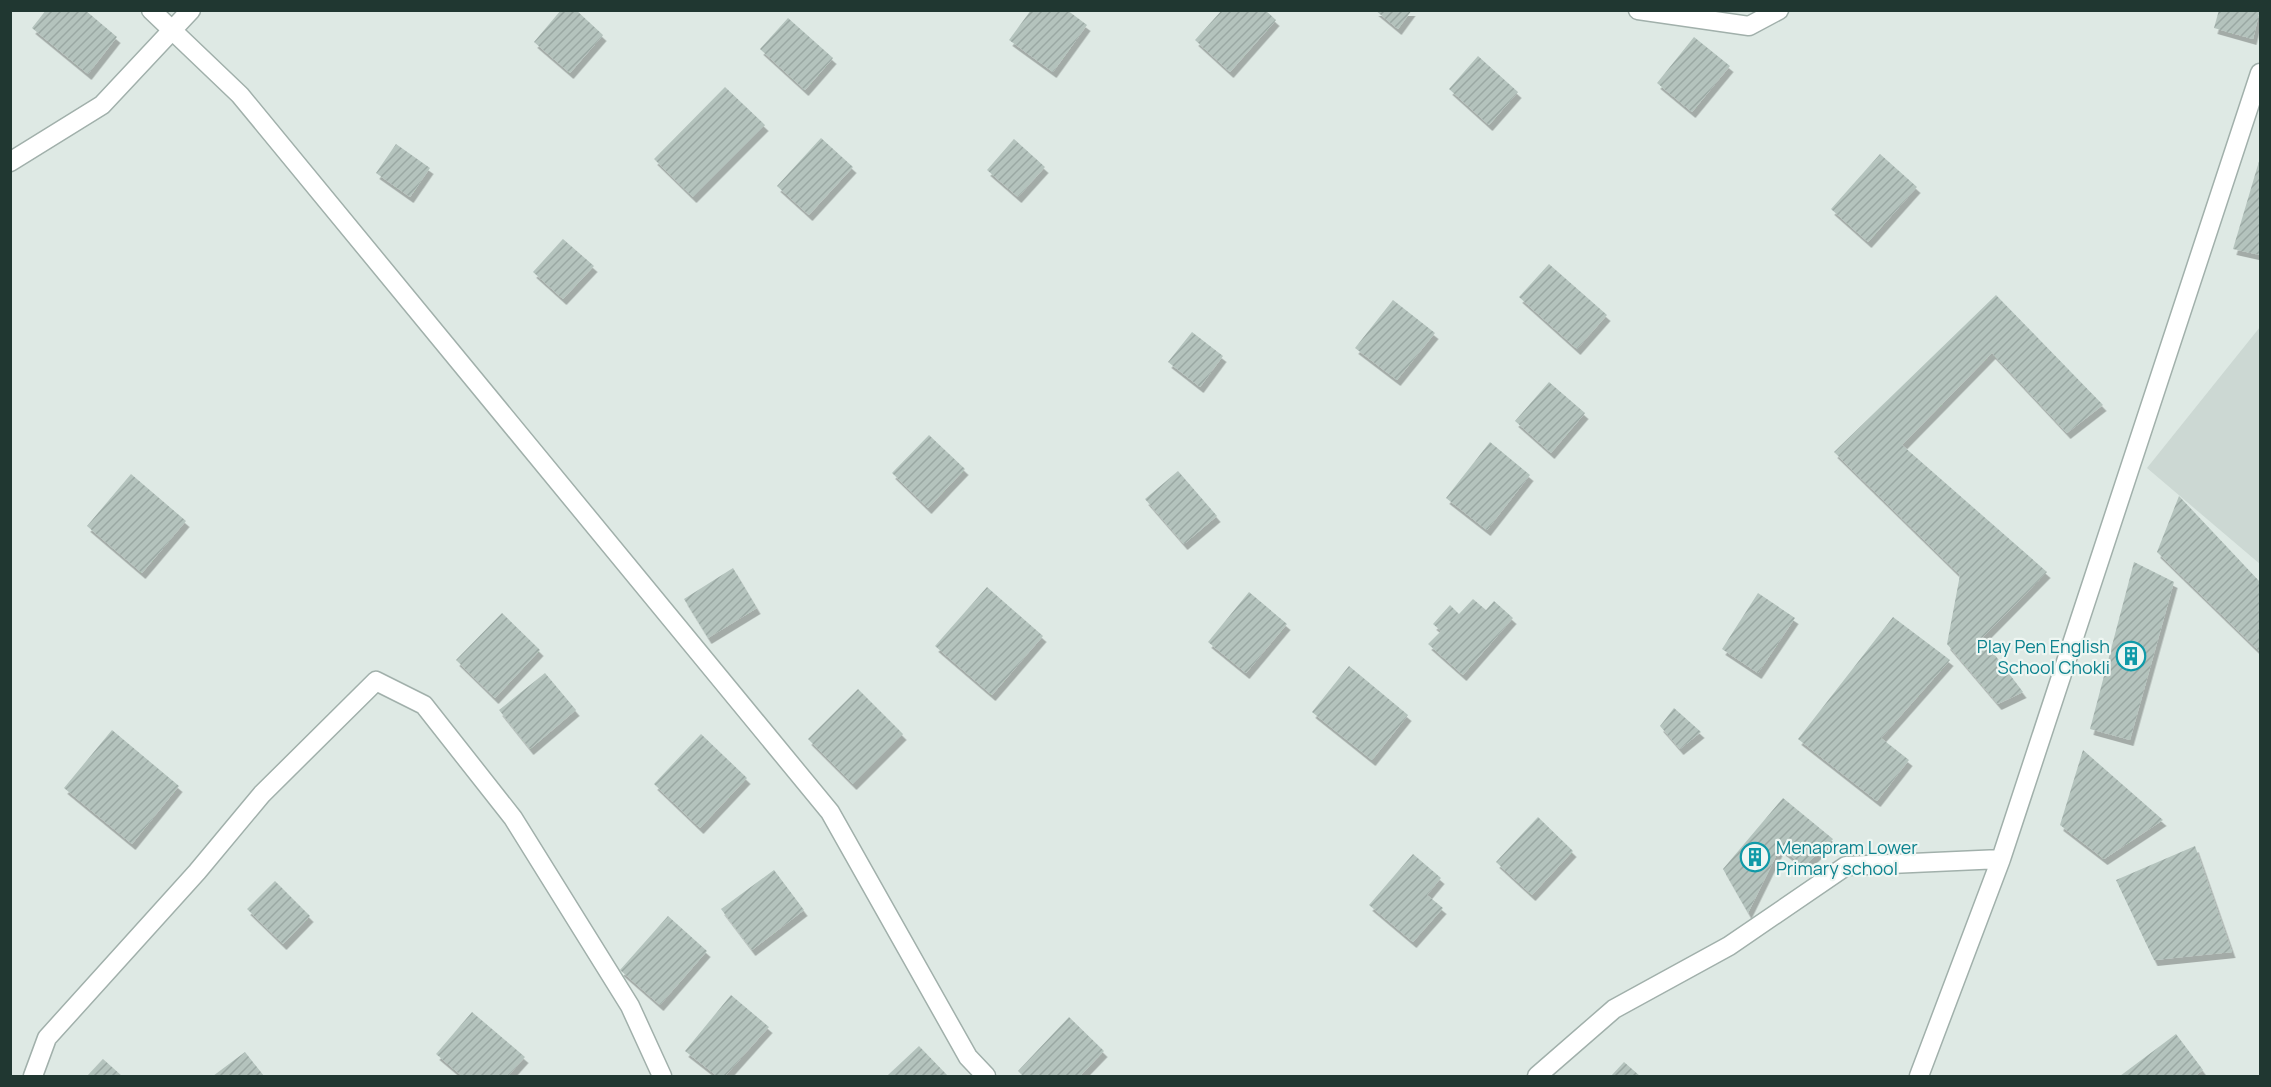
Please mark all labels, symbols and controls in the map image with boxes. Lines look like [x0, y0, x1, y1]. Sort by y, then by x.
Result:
place label: Play Pen English School Chokli [1977, 634, 2110, 679]
building icon: Play Pen English School Chokli [2115, 640, 2147, 672]
place label: Menapram Lower Primary school [1776, 835, 1918, 880]
building icon: Menapram Lower Primary school [1739, 841, 1771, 873]

